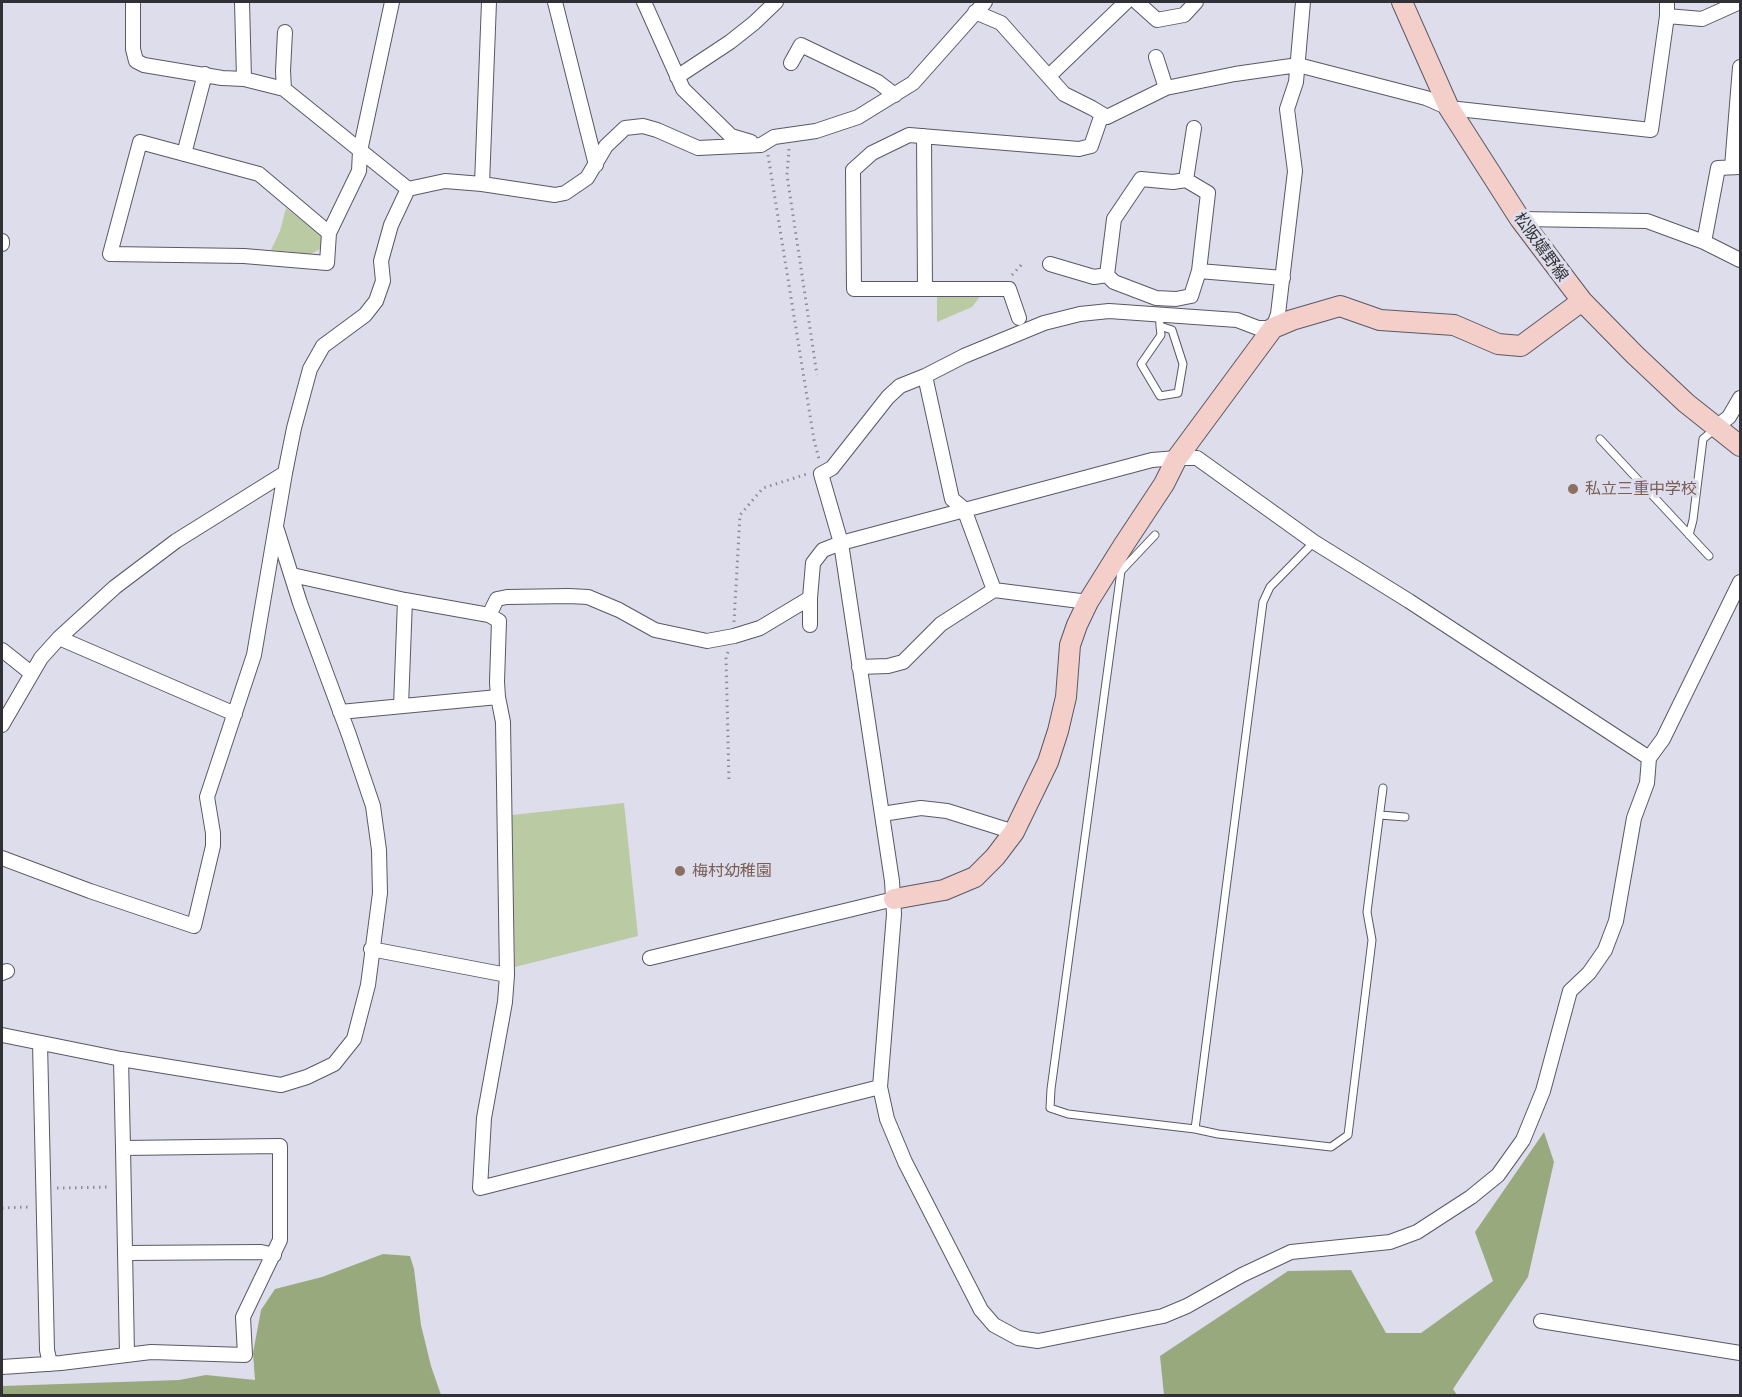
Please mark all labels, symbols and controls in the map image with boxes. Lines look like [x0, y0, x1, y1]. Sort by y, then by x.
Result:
street label: 松阪嬉野線 [1510, 209, 1572, 285]
place label: 私立三重中学校 [1585, 479, 1697, 499]
marker: 私立三重中学校 [1566, 482, 1580, 496]
place label: 梅村幼稚園 [692, 861, 772, 881]
marker: 梅村幼稚園 [673, 864, 687, 878]

